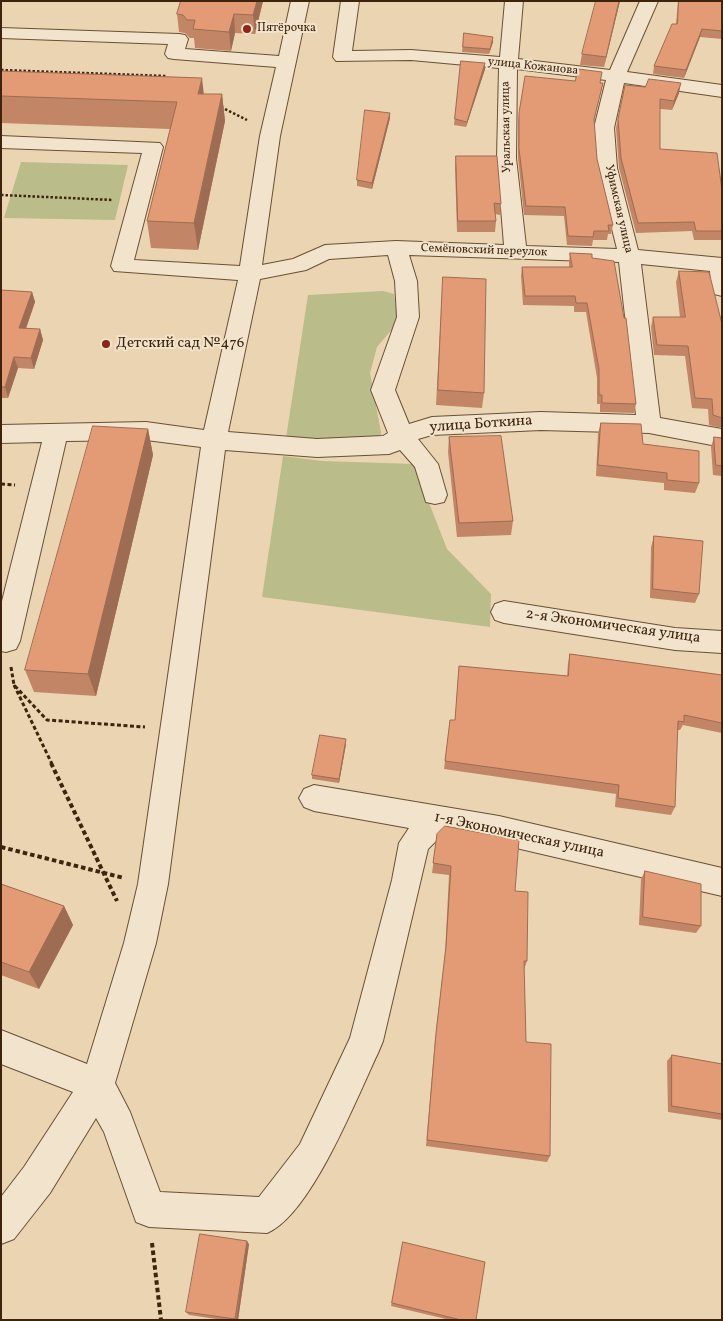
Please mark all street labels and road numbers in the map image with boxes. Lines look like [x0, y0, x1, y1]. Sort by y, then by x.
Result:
street label: улица Кожанова [487, 55, 579, 79]
street label: Уральская улица [499, 81, 515, 173]
street label: Уфимская улица [601, 163, 635, 255]
street label: Семёновский переулок [421, 242, 547, 260]
street label: улица Боткина [429, 412, 533, 438]
street label: 2-я Экономическая улица [524, 606, 702, 648]
street label: 1-я Экономическая улица [432, 809, 606, 863]

